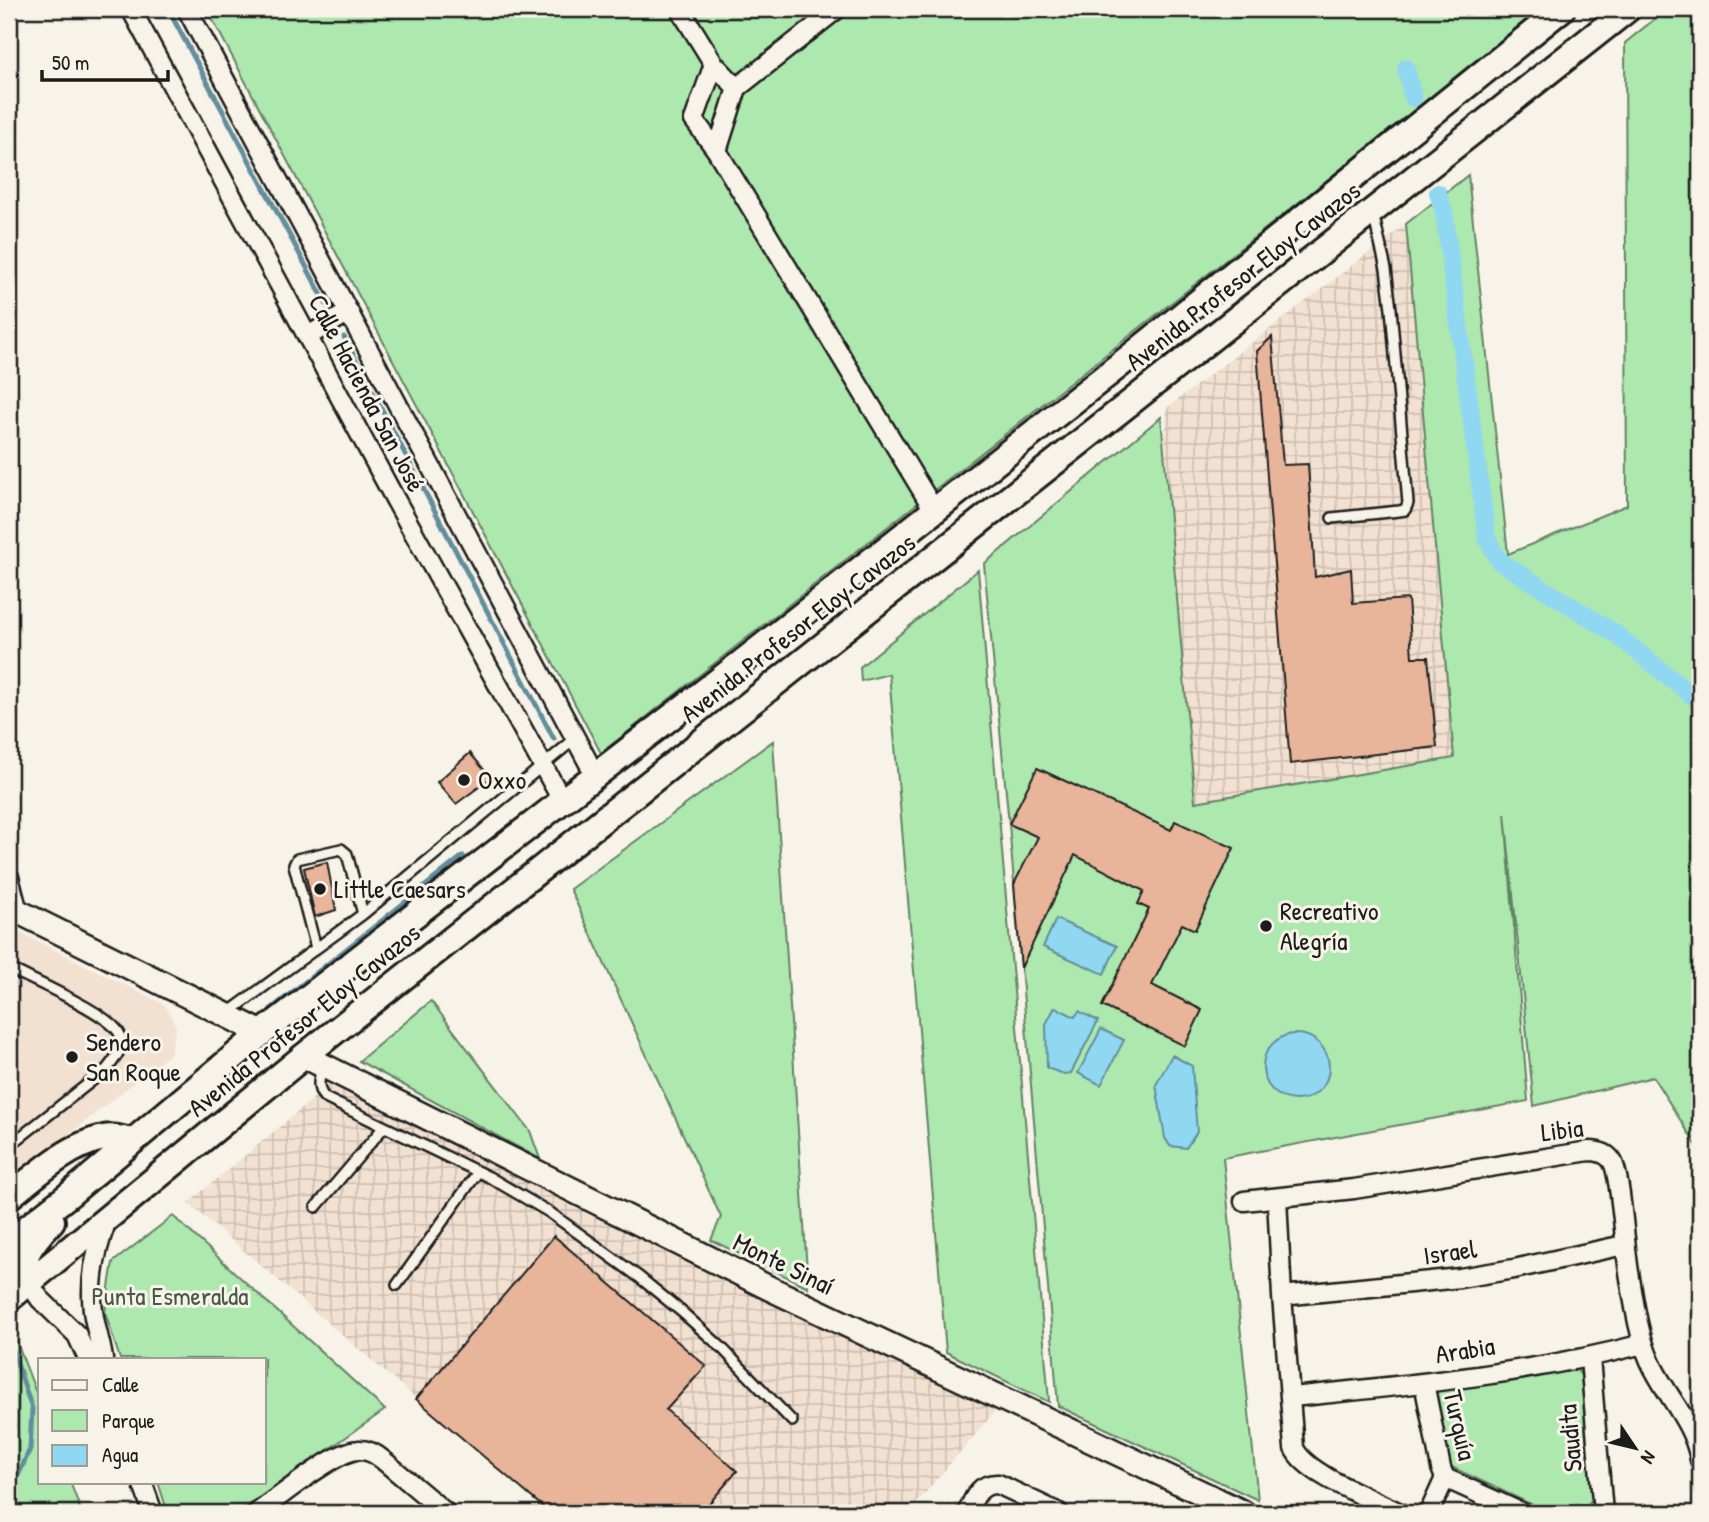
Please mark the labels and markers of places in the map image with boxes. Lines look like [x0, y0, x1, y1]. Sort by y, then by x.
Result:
place label: Oxxo [478, 762, 526, 797]
marker: Oxxo [456, 772, 472, 788]
place label: Little Caesars [334, 871, 466, 906]
marker: Little Caesars [312, 881, 328, 897]
place label: Recreativo Alegría [1280, 893, 1378, 958]
marker: Recreativo Alegría [1258, 918, 1274, 934]
place label: Sendero San Roque [86, 1024, 181, 1089]
marker: Sendero San Roque [64, 1049, 80, 1065]

